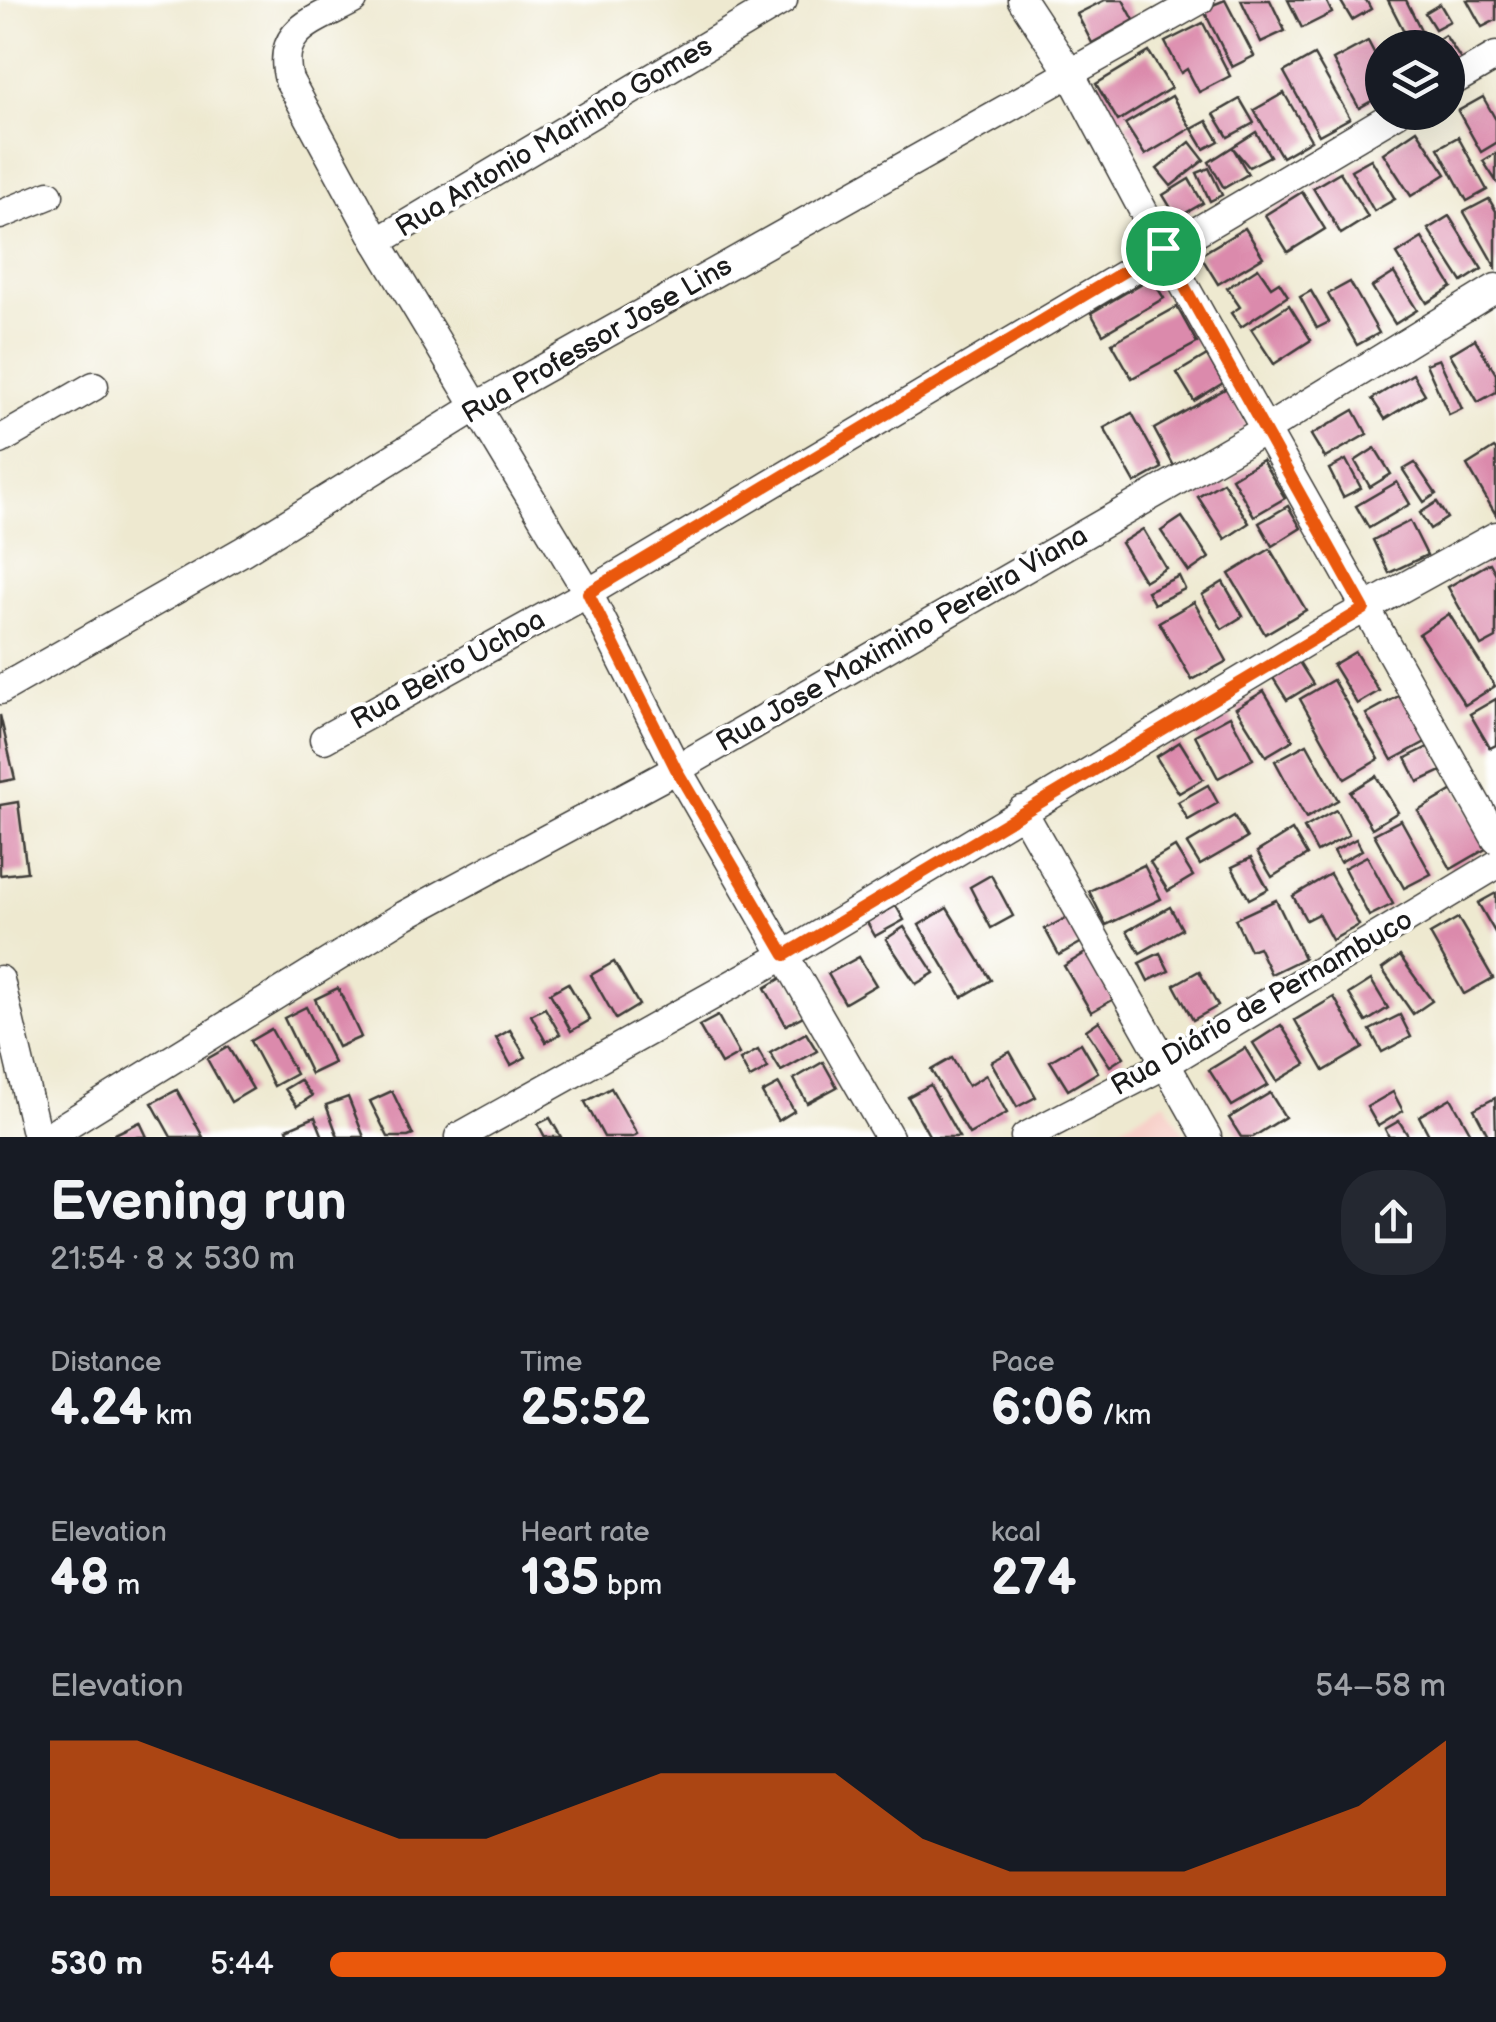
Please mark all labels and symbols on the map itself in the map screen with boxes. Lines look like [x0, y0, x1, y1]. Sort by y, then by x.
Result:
street label: Rua Antonio Marinho Gomes [390, 29, 718, 245]
pin [1121, 206, 1206, 291]
street label: Rua Professor Jose Lins [456, 249, 738, 431]
street label: Rua Jose Maximino Pereira Viana [710, 519, 1094, 759]
street label: Rua Beiro Uchoa [345, 603, 551, 737]
street label: Rua Diário de Pernambuco [1106, 903, 1418, 1103]

